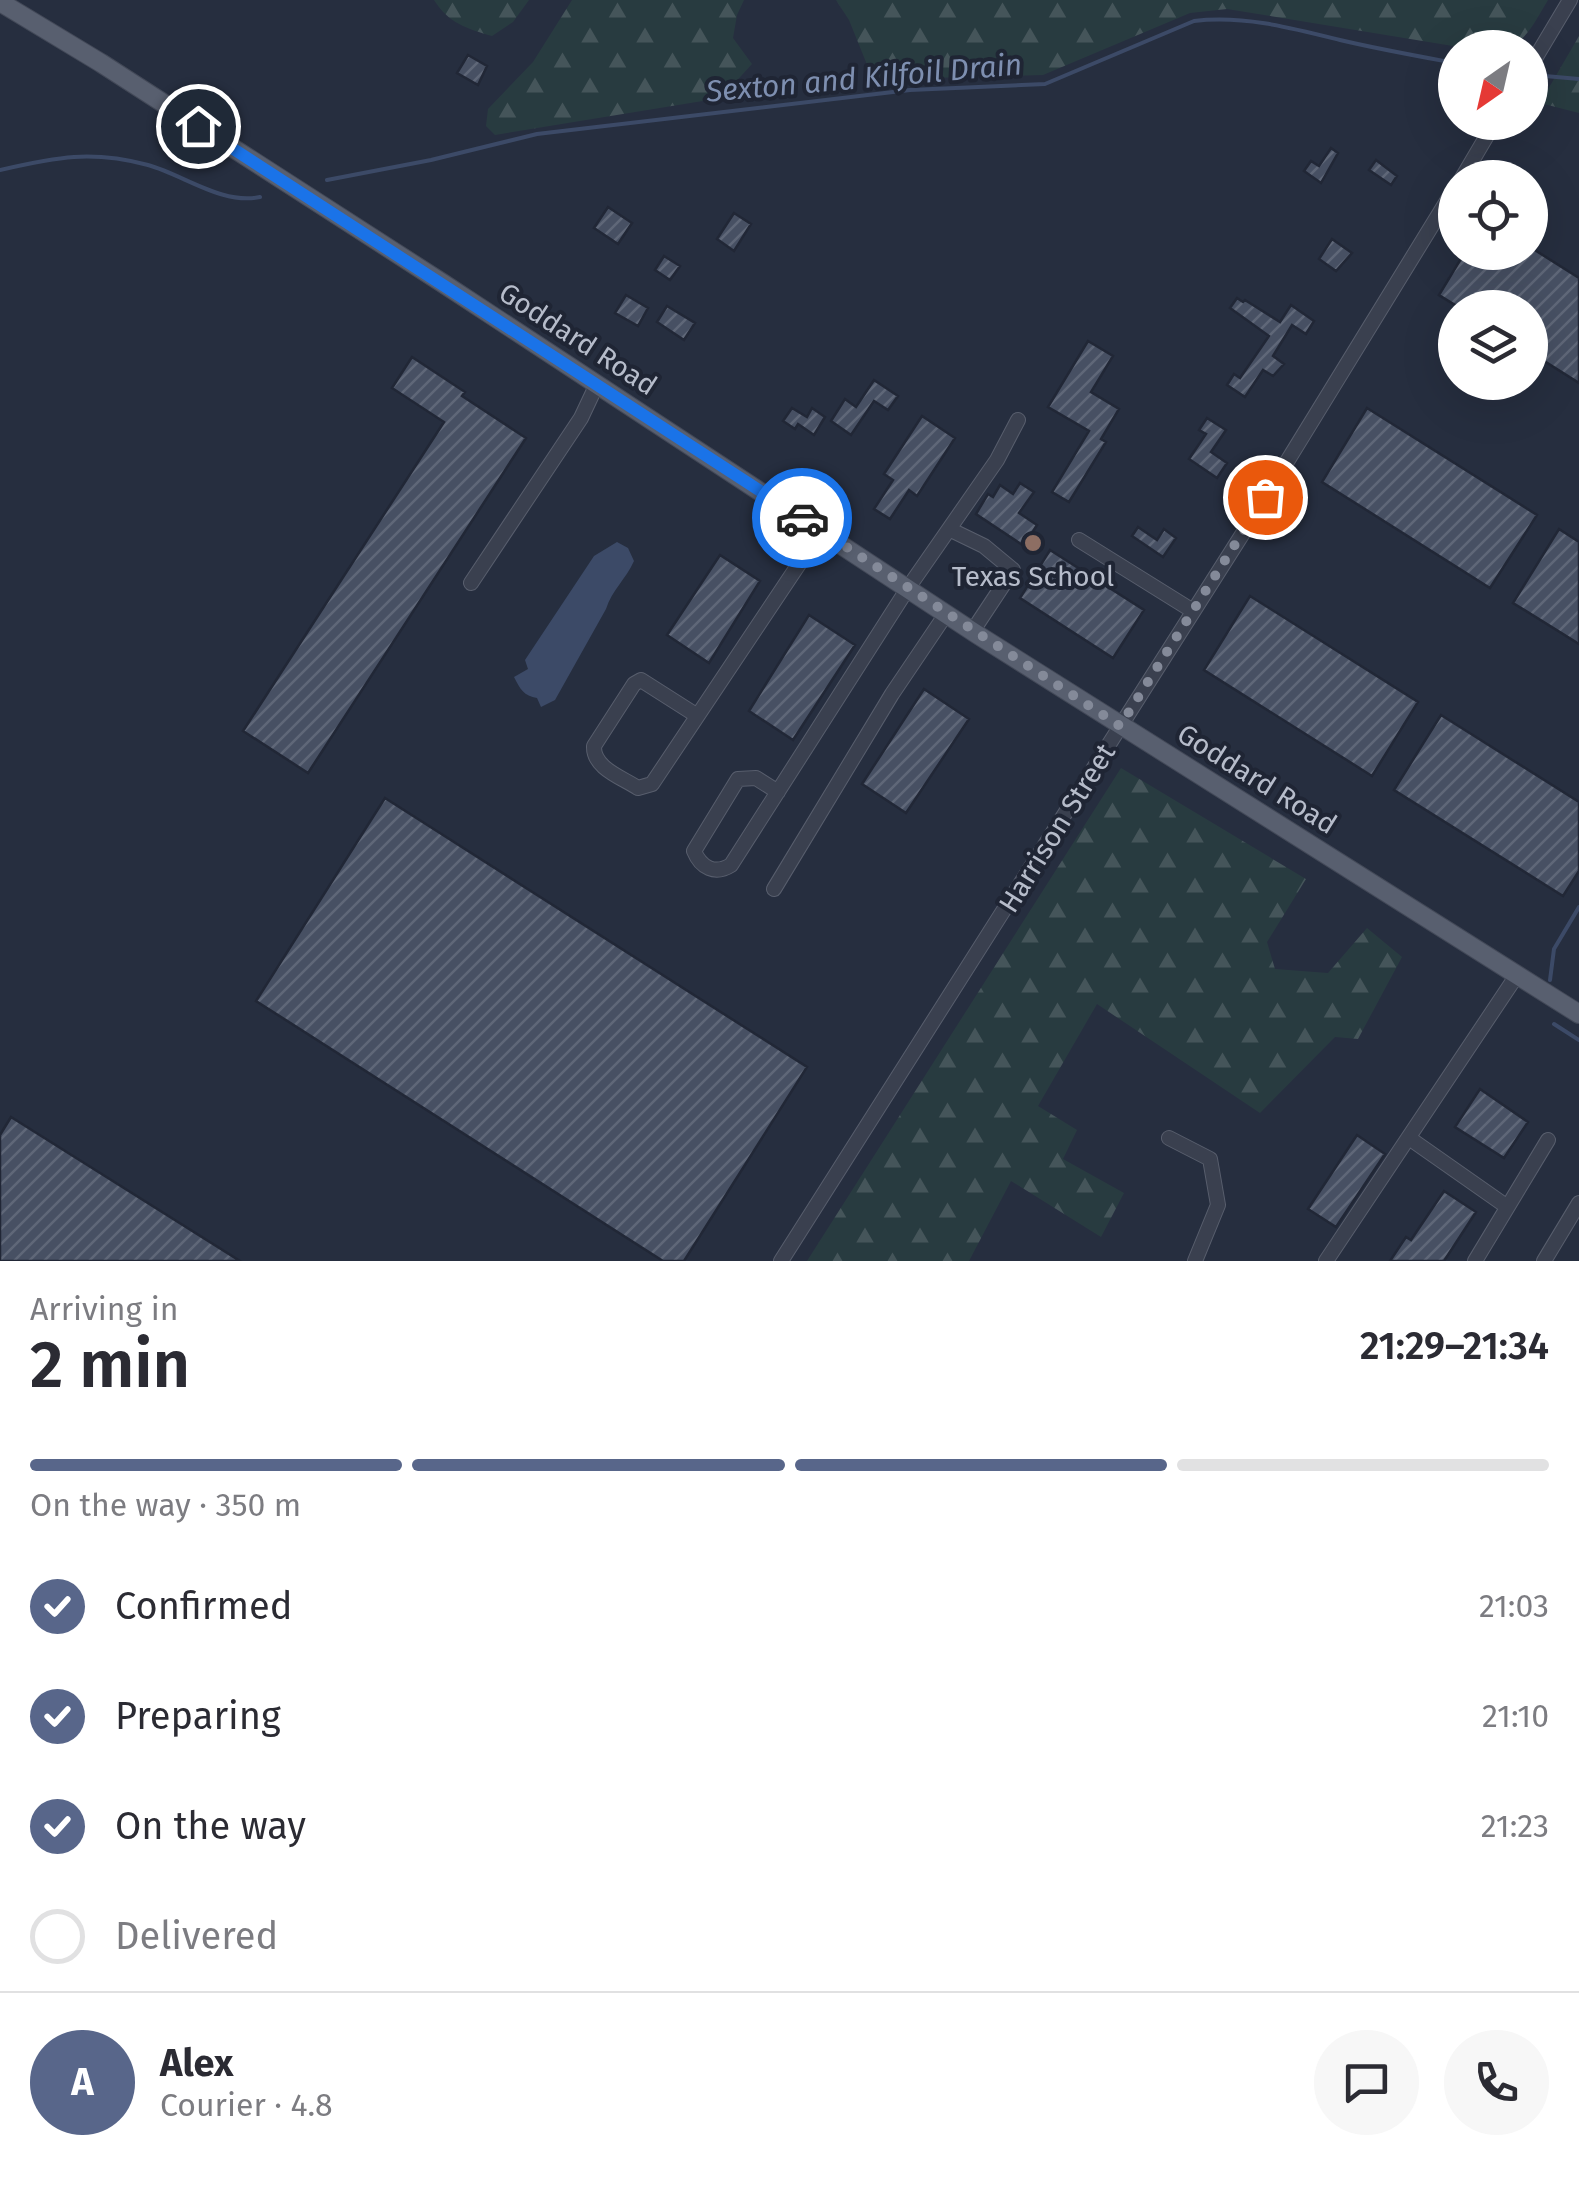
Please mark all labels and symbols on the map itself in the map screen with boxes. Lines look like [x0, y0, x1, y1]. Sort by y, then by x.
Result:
north arrow [1438, 30, 1548, 140]
water label: Sexton and Kilfoil Drain [703, 46, 1024, 110]
pin [156, 84, 241, 169]
street label: Goddard Road [493, 276, 663, 402]
pin [1223, 455, 1308, 540]
courier [752, 468, 852, 568]
marker: Texas School [1022, 532, 1044, 554]
place label: Texas School [952, 560, 1114, 593]
street label: Goddard Road [1171, 717, 1343, 841]
street label: Harrison Street [992, 737, 1123, 919]

